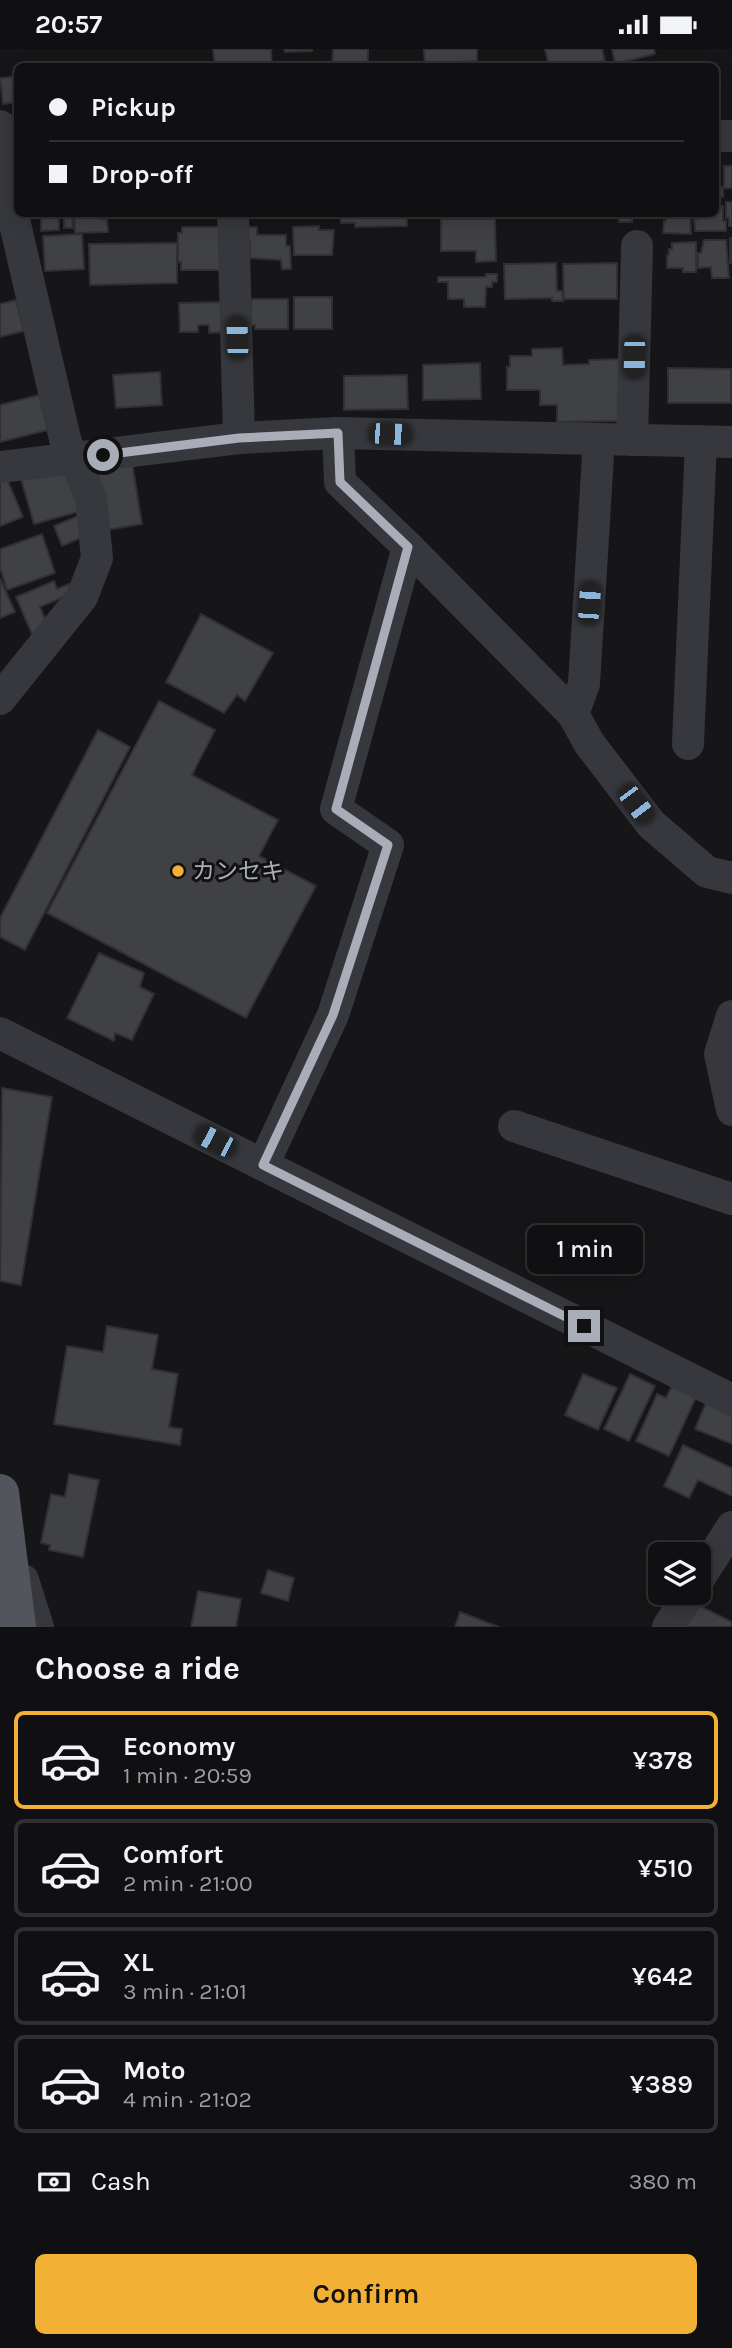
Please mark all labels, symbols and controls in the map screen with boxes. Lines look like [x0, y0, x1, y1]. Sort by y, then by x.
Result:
text: 20:57 [35, 9, 102, 40]
text: Pickup [91, 92, 176, 123]
text: Drop-off [91, 159, 193, 190]
car [226, 317, 249, 359]
car [624, 336, 645, 378]
car [369, 423, 412, 445]
route start [87, 439, 119, 471]
car [578, 581, 601, 625]
car [615, 781, 658, 827]
place label: カンセキ [192, 858, 284, 885]
marker: カンセキ [170, 863, 186, 879]
car [192, 1122, 239, 1160]
callout: 1 min [526, 1225, 642, 1273]
text: 1 min [556, 1236, 614, 1263]
route end [568, 1310, 600, 1342]
map controls [648, 1542, 711, 1605]
button: layers [648, 1542, 711, 1605]
text: Choose a ride [35, 1650, 240, 1687]
icon: car [39, 1729, 102, 1792]
text: Economy [123, 1731, 235, 1762]
text: ¥378 [633, 1745, 693, 1776]
text: 1 min · 20:59 [123, 1762, 252, 1789]
icon: car [39, 1837, 102, 1900]
text: Comfort [123, 1839, 224, 1870]
text: ¥510 [638, 1853, 693, 1884]
text: 2 min · 21:00 [123, 1870, 253, 1897]
icon: car [39, 1945, 102, 2008]
text: XL [123, 1947, 154, 1978]
text: ¥642 [632, 1961, 693, 1992]
text: 3 min · 21:01 [123, 1978, 247, 2005]
icon: car [39, 2053, 102, 2116]
text: Moto [123, 2055, 185, 2086]
text: ¥389 [630, 2069, 693, 2100]
text: 4 min · 21:02 [123, 2086, 252, 2113]
icon: cash [35, 2163, 73, 2201]
text: Cash [91, 2166, 151, 2197]
text: 380 m [629, 2168, 697, 2195]
button: Confirm [35, 2254, 697, 2334]

